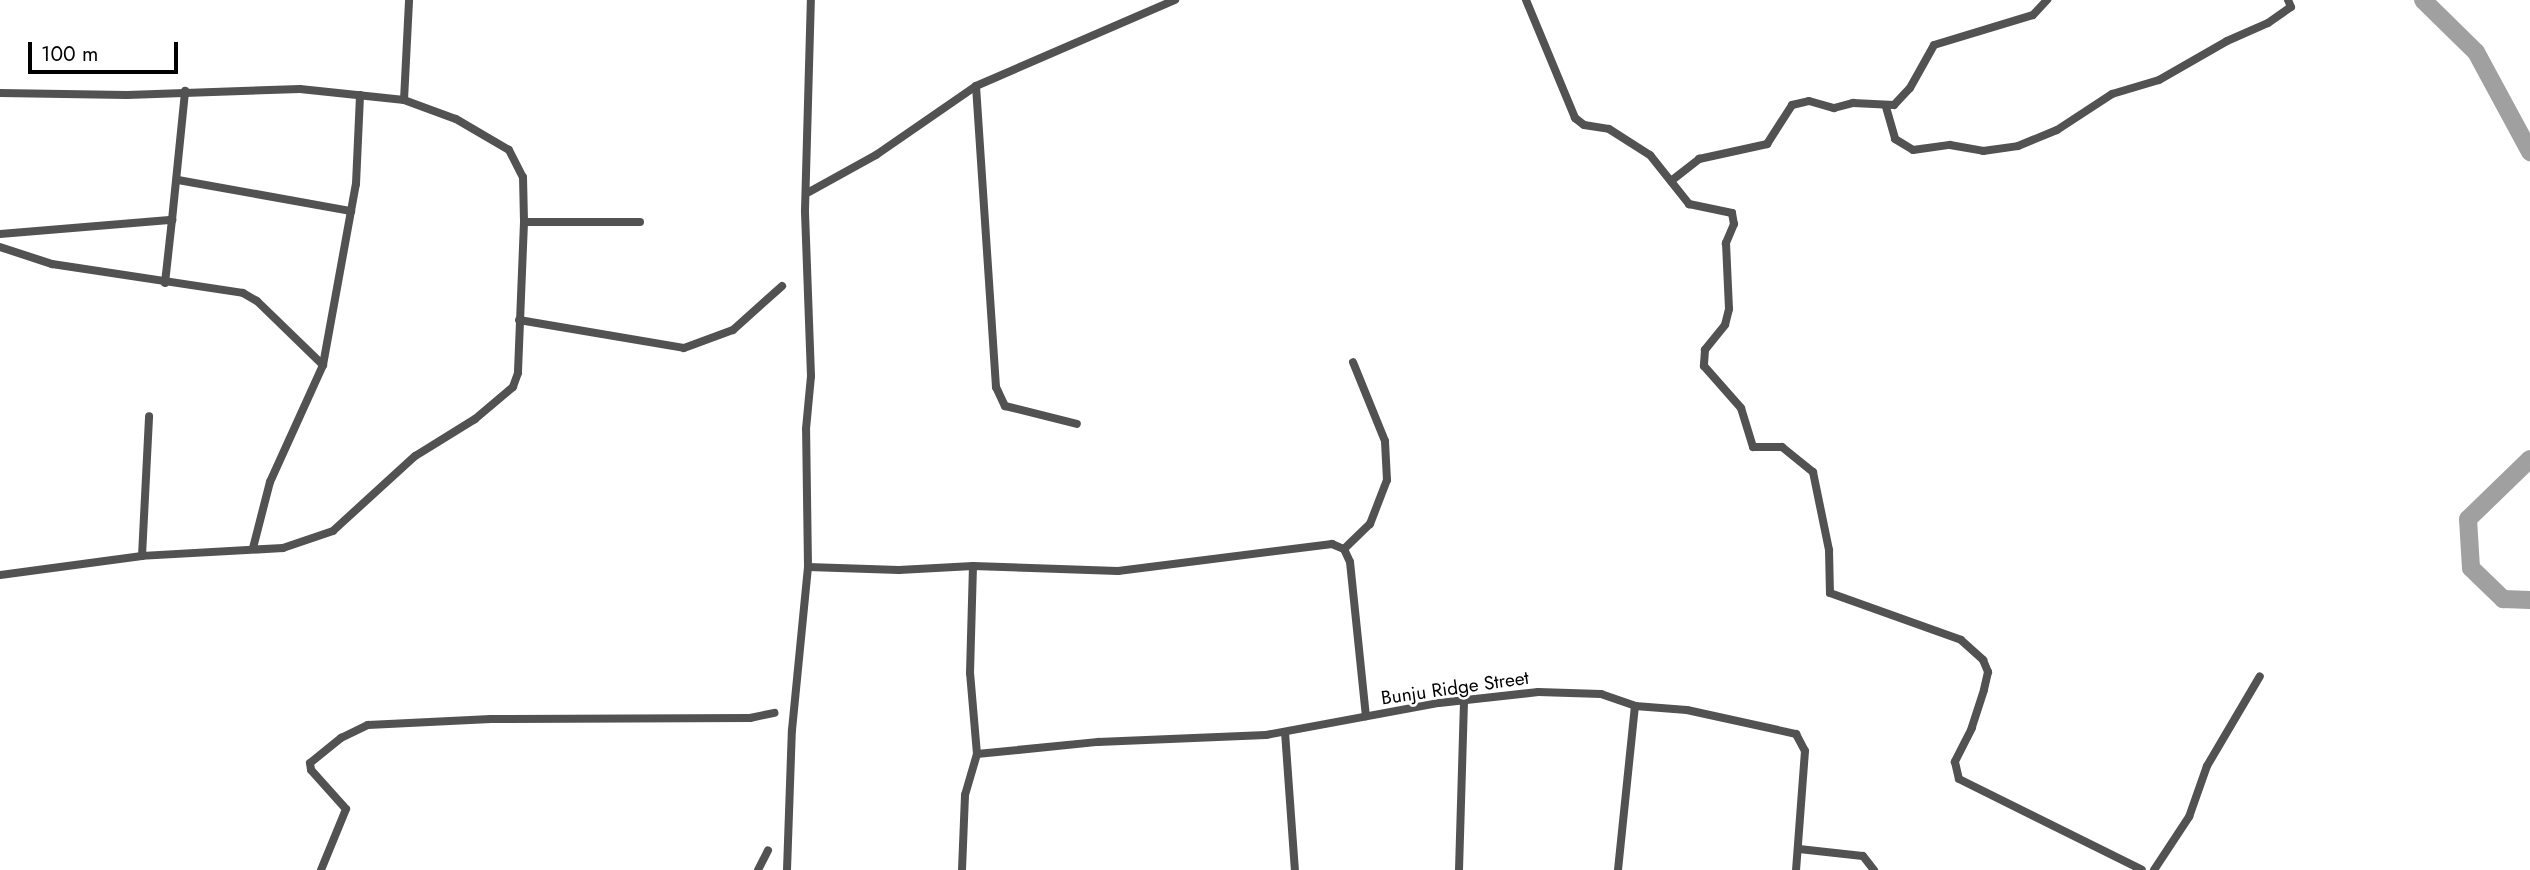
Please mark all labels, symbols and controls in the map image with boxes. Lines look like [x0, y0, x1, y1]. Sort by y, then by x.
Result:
scale bar [32, 28, 182, 72]
text: 100 m [41, 39, 98, 69]
street label: Bunju Ridge Street [1380, 666, 1530, 710]

